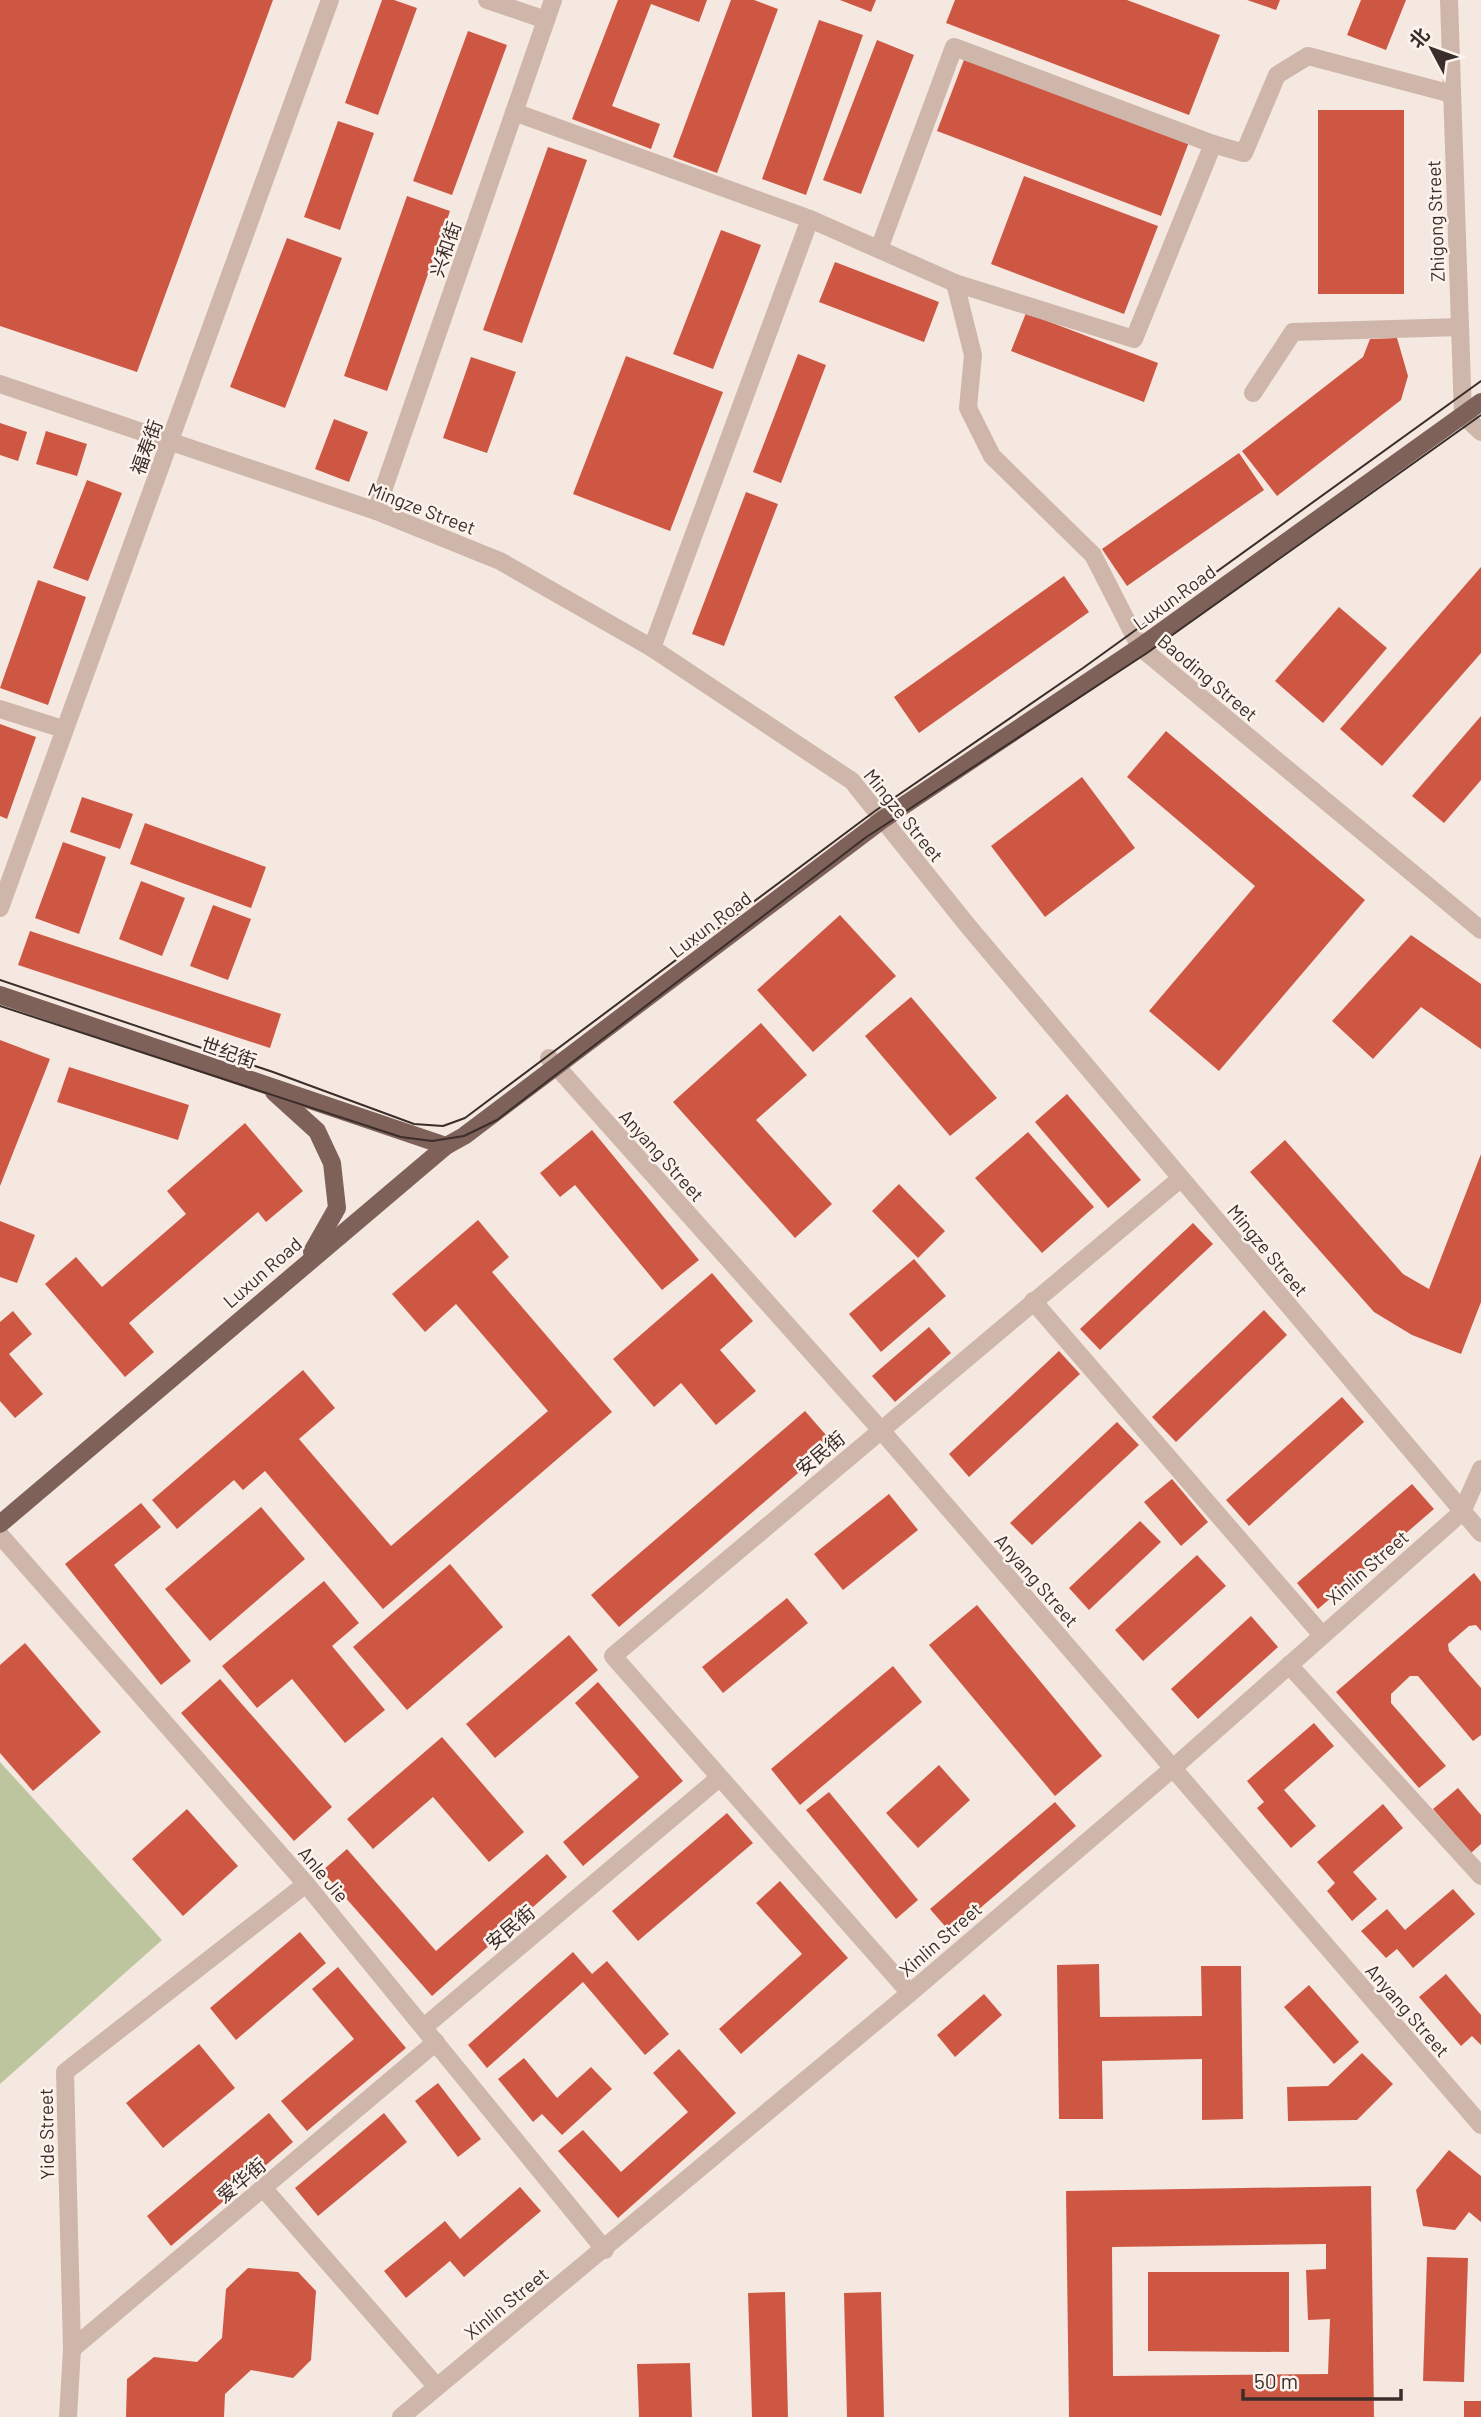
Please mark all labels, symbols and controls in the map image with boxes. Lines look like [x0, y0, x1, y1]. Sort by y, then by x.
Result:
north arrow [1397, 14, 1467, 84]
text: 北 [1404, 23, 1434, 52]
street label: Zhigong Street [1421, 160, 1449, 282]
street label: 兴和街 [425, 218, 465, 280]
street label: 福寿街 [125, 416, 167, 478]
street label: Mingze Street [365, 477, 479, 539]
street label: Luxun Road [1128, 559, 1220, 635]
street label: Baoding Street [1153, 629, 1263, 725]
street label: Mingze Street [859, 764, 949, 866]
street label: Luxun Road [665, 886, 755, 962]
street label: 世纪街 [198, 1032, 260, 1072]
street label: Anyang Street [615, 1104, 709, 1206]
street label: Mingze Street [1223, 1199, 1313, 1301]
street label: Luxun Road [218, 1232, 306, 1312]
street label: 安民街 [791, 1426, 849, 1480]
street label: Xinlin Street [1321, 1525, 1413, 1609]
street label: Anyang Street [990, 1529, 1084, 1631]
street label: Anle Jie [294, 1841, 354, 1907]
street label: Xinlin Street [894, 1897, 986, 1981]
street label: 安民街 [481, 1900, 539, 1954]
street label: Anyang Street [1361, 1959, 1455, 2061]
street label: Yide Street [34, 2088, 58, 2180]
street label: 爱华街 [212, 2153, 270, 2207]
street label: Xinlin Street [459, 2262, 553, 2344]
scale bar [1243, 2358, 1400, 2402]
text: 50 m [1254, 2368, 1298, 2393]

